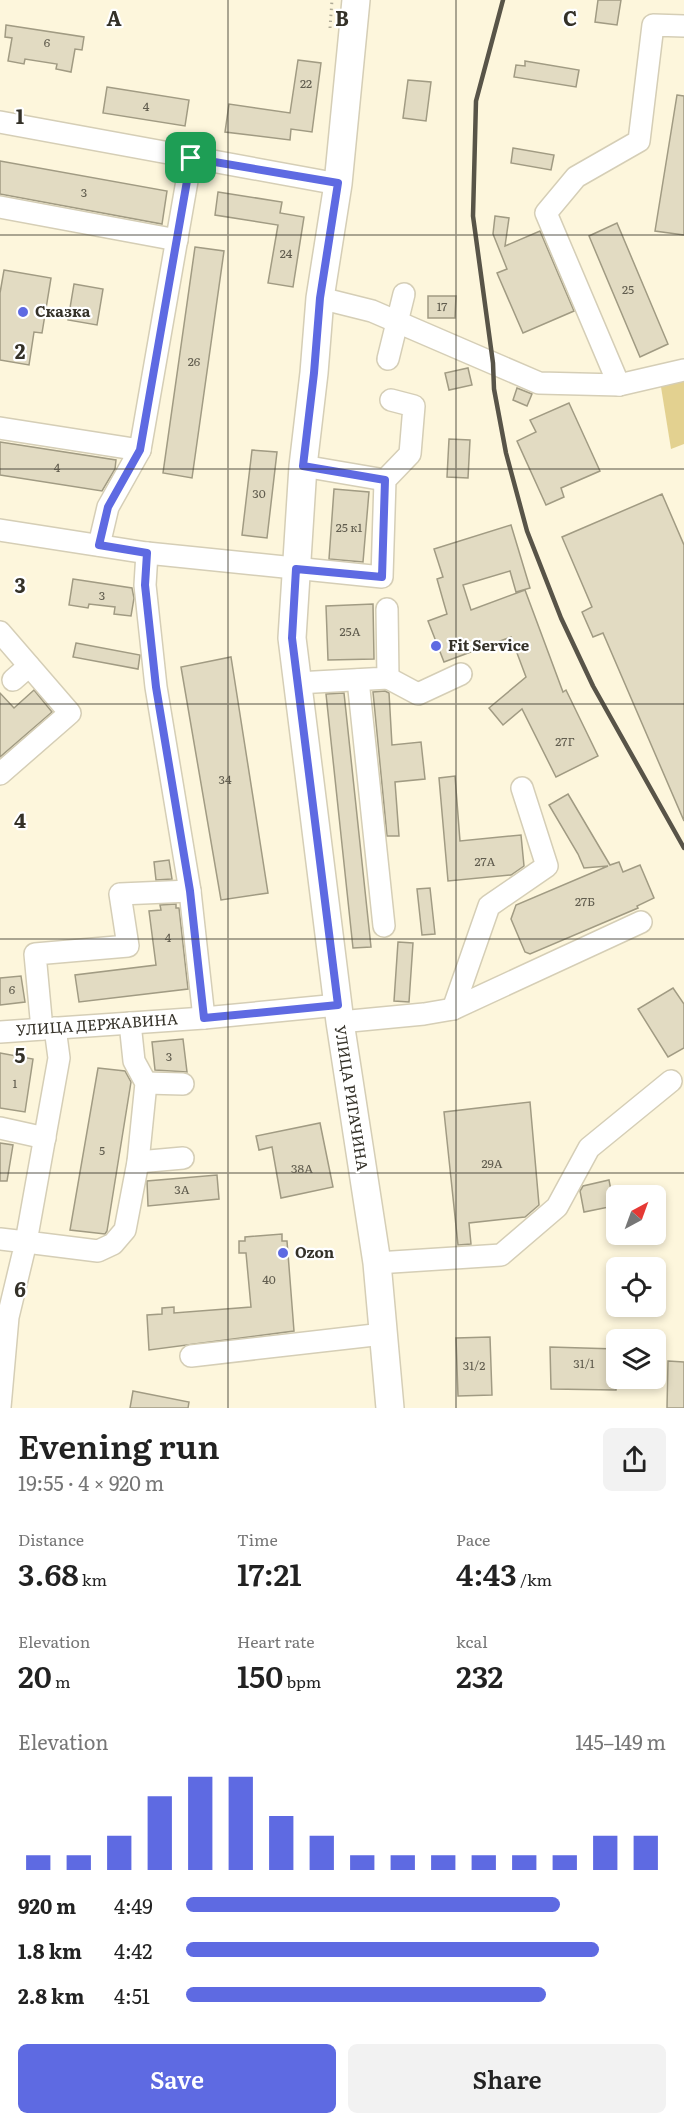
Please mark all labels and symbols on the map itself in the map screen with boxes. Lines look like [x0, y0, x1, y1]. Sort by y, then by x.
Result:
text: A [106, 2, 122, 32]
text: B [335, 2, 349, 32]
text: C [563, 2, 577, 32]
house number: 6 [44, 33, 51, 51]
house number: 22 [300, 74, 312, 92]
house number: 4 [143, 97, 150, 115]
text: 1 [16, 100, 24, 130]
pin [165, 132, 216, 183]
house number: 3 [81, 183, 87, 201]
house number: 24 [280, 244, 293, 262]
house number: 25 [622, 280, 634, 298]
house number: 17 [437, 297, 447, 315]
place label: Сказка [35, 299, 91, 322]
marker: Сказка [16, 305, 30, 319]
text: 2 [15, 335, 26, 365]
house number: 26 [188, 352, 201, 370]
house number: 4 [54, 458, 61, 476]
house number: 30 [252, 484, 266, 502]
house number: 25 к1 [336, 518, 362, 536]
text: 3 [14, 569, 26, 599]
house number: 3 [99, 586, 105, 604]
house number: 25А [339, 622, 361, 640]
place label: Fit Service [448, 633, 530, 656]
marker: Fit Service [429, 639, 443, 653]
house number: 27Г [555, 732, 575, 750]
house number: 34 [218, 770, 232, 788]
text: 4 [14, 804, 26, 834]
house number: 27А [475, 852, 496, 870]
house number: 27Б [575, 892, 595, 910]
house number: 4 [165, 928, 172, 946]
house number: 6 [9, 980, 16, 998]
street label: УЛИЦА ДЕРЖАВИНА [15, 1006, 179, 1041]
street label: УЛИЦА РИГАЧИНА [330, 1023, 375, 1172]
text: 5 [15, 1039, 26, 1069]
house number: 3 [166, 1047, 172, 1065]
house number: 1 [13, 1074, 18, 1092]
house number: 5 [99, 1141, 105, 1159]
house number: 29А [481, 1154, 503, 1172]
house number: 38А [291, 1159, 313, 1177]
house number: 3А [174, 1180, 190, 1198]
north arrow [606, 1185, 666, 1245]
place label: Ozon [295, 1240, 335, 1263]
marker: Ozon [276, 1246, 290, 1260]
house number: 40 [262, 1270, 276, 1288]
text: 6 [14, 1273, 26, 1303]
house number: 31/1 [573, 1354, 595, 1372]
house number: 31/2 [463, 1356, 485, 1374]

